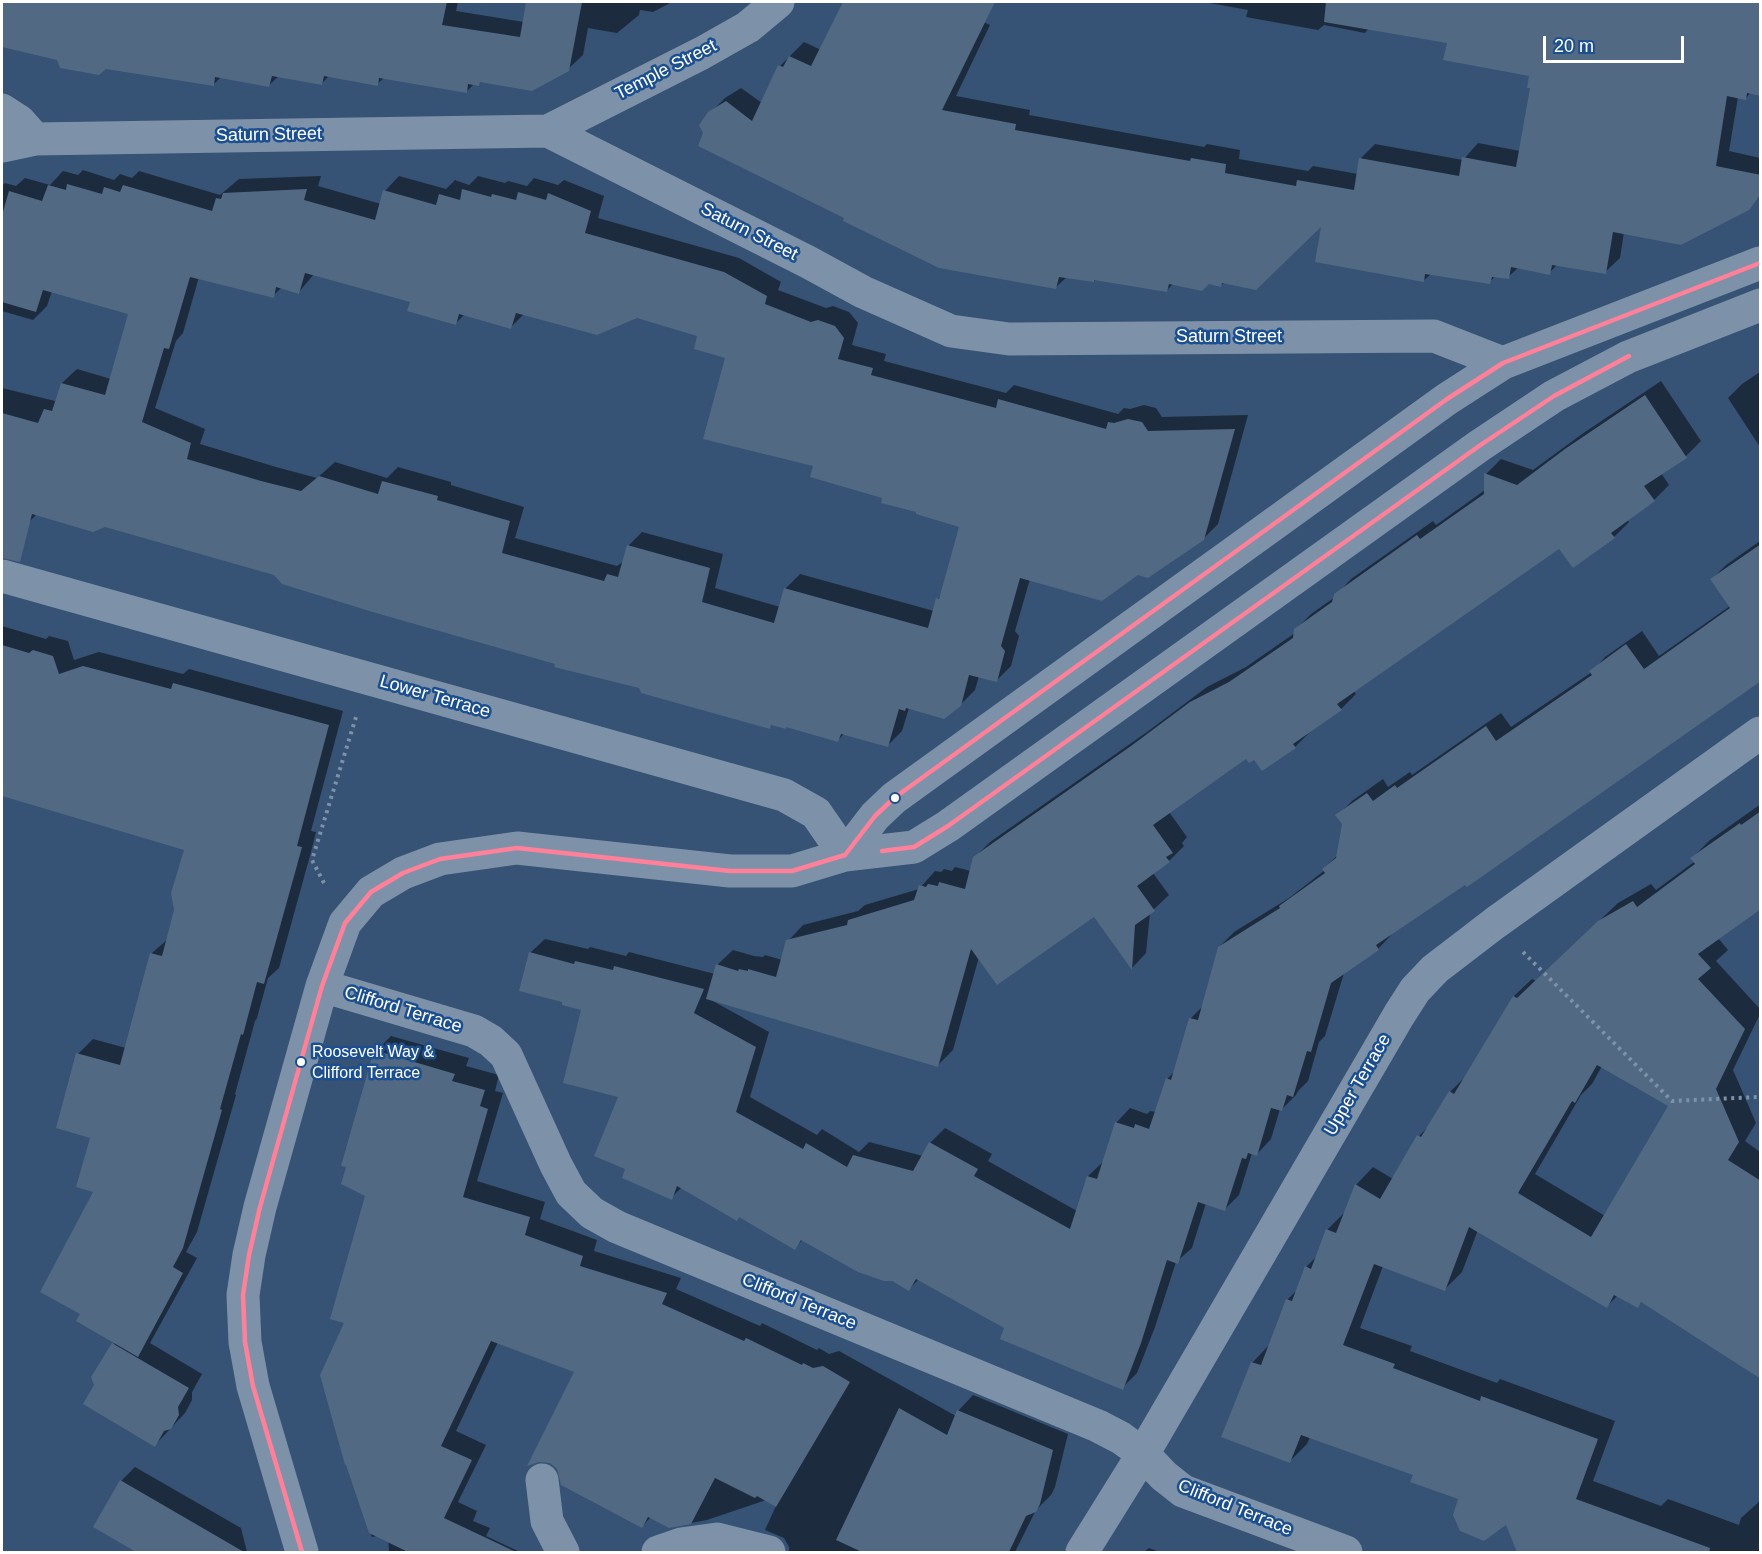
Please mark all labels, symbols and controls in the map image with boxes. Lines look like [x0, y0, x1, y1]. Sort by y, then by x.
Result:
scale bar [1546, 24, 1687, 62]
street label: Temple Street [612, 35, 720, 105]
text: 20 m [1554, 36, 1594, 56]
street label: Saturn Street [216, 123, 322, 147]
street label: Saturn Street [697, 198, 801, 266]
street label: Saturn Street [1176, 326, 1282, 348]
street label: Lower Terrace [377, 671, 493, 723]
unlabelled marker [889, 792, 901, 804]
street label: Clifford Terrace [342, 982, 464, 1038]
street label: Upper Terrace [1320, 1030, 1396, 1140]
place label: Roosevelt Way & Clifford Terrace [312, 1043, 434, 1081]
marker: Roosevelt Way & Clifford Terrace [295, 1056, 307, 1068]
street label: Clifford Terrace [739, 1269, 859, 1335]
street label: Clifford Terrace [1175, 1475, 1295, 1541]

